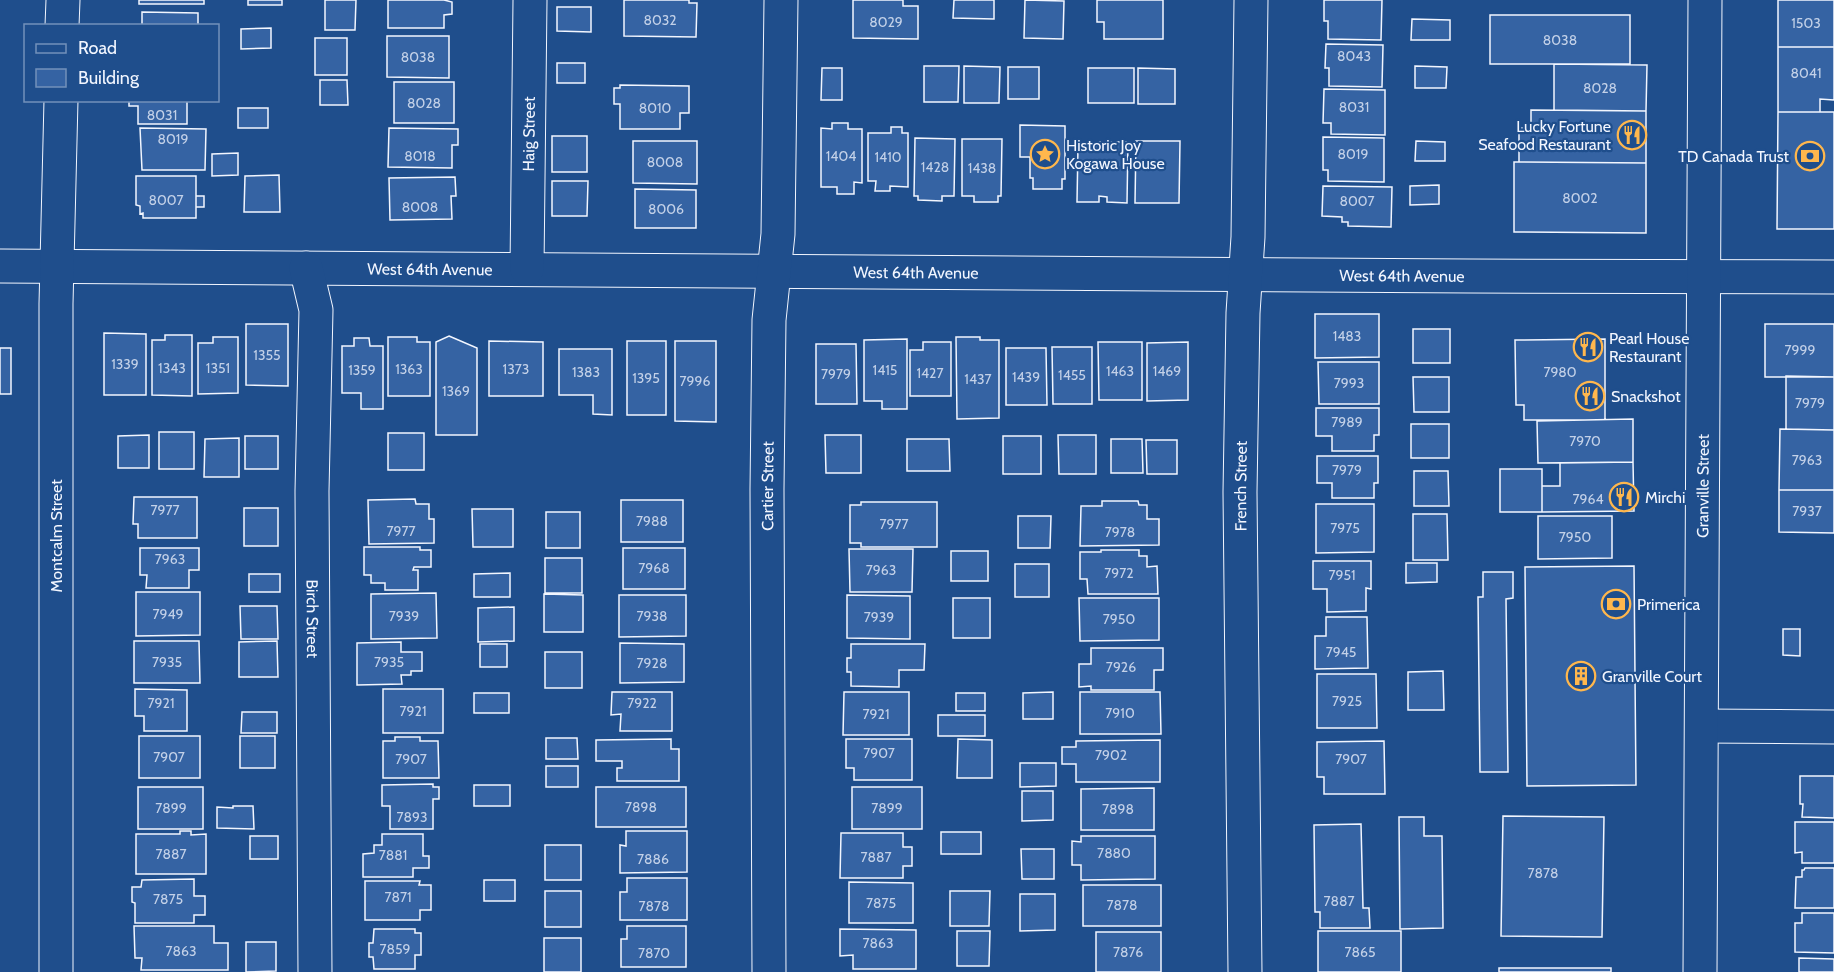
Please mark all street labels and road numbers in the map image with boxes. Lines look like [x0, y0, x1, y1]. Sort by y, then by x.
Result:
street label: Haig Street [519, 96, 538, 172]
street label: West 64th Avenue [367, 259, 493, 279]
street label: West 64th Avenue [853, 262, 979, 282]
street label: West 64th Avenue [1339, 266, 1465, 285]
street label: Granville Street [1693, 433, 1712, 538]
street label: French Street [1230, 440, 1250, 531]
street label: Cartier Street [757, 441, 777, 531]
street label: Montcalm Street [47, 479, 66, 593]
street label: Birch Street [303, 579, 323, 659]

